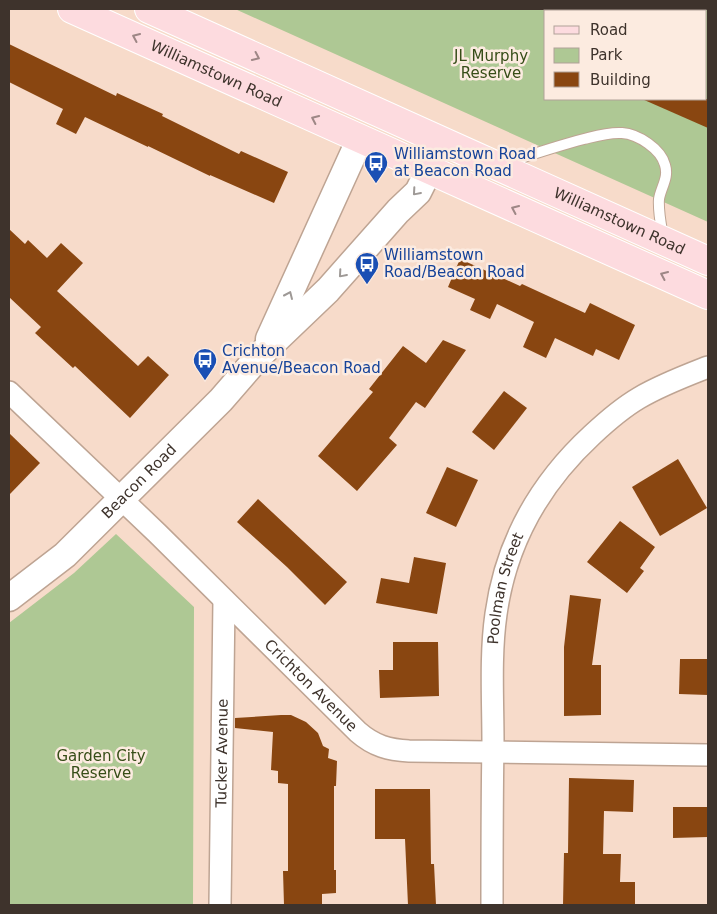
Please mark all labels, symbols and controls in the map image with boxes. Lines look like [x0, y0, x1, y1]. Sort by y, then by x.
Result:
legend [544, 10, 707, 100]
text: Road [590, 21, 628, 39]
one-way arrow [132, 33, 141, 44]
street label: Williamstown Road [148, 36, 285, 111]
text: Park [590, 46, 623, 64]
park label: JL Murphy Reserve [453, 47, 528, 82]
one-way arrow [251, 51, 260, 62]
text: Building [590, 71, 651, 89]
one-way arrow [311, 115, 320, 126]
place label: Williamstown Road at Beacon Road [394, 145, 536, 180]
bus stop icon: Williamstown Road at Beacon Road [363, 150, 389, 184]
street label: Williamstown Road [551, 184, 688, 258]
one-way arrow [413, 187, 422, 196]
one-way arrow [511, 204, 520, 215]
place label: Williamstown Road/Beacon Road [384, 246, 525, 281]
bus stop icon: Williamstown Road/Beacon Road [354, 251, 380, 285]
one-way arrow [339, 268, 348, 277]
one-way arrow [660, 271, 669, 281]
one-way arrow [282, 291, 293, 300]
place label: Crichton Avenue/Beacon Road [222, 342, 381, 377]
bus stop icon: Crichton Avenue/Beacon Road [192, 347, 218, 381]
street label: Beacon Road [98, 440, 180, 522]
street label: Poolman Street [484, 530, 527, 645]
street label: Crichton Avenue [261, 635, 361, 735]
street label: Tucker Avenue [212, 699, 232, 809]
park label: Garden City Reserve [56, 747, 146, 782]

